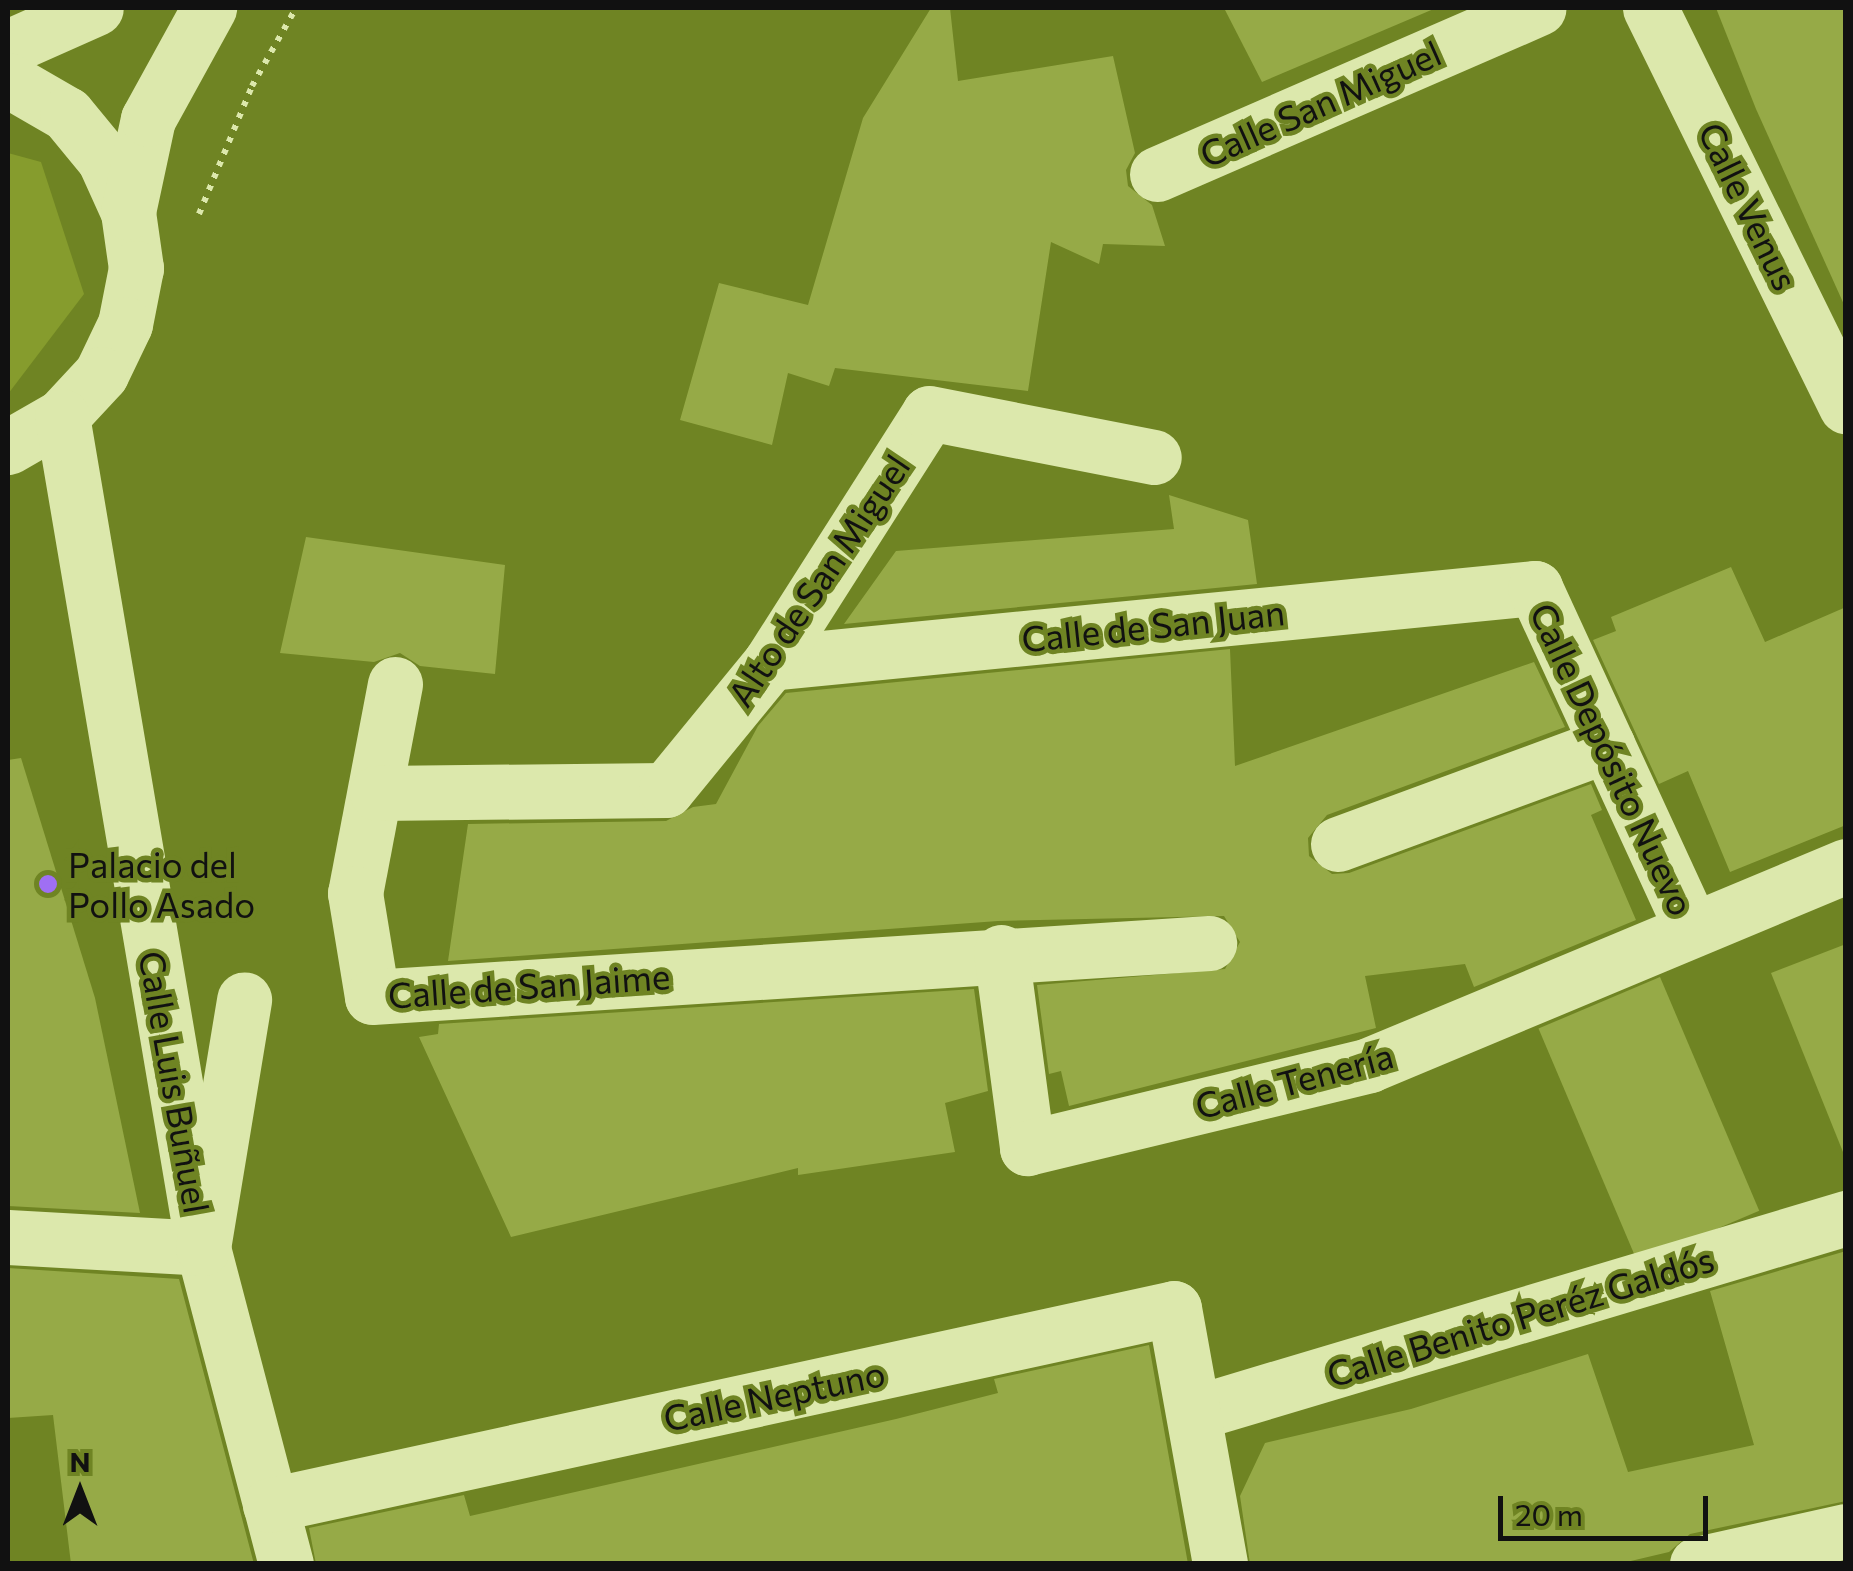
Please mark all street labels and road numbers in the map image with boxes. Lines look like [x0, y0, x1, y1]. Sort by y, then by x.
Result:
street label: Calle San Miguel [1193, 31, 1447, 175]
street label: Calle Venus [1690, 116, 1808, 296]
street label: Alto de San Miguel [718, 446, 918, 714]
street label: Calle de San Juan [1019, 590, 1287, 660]
street label: Calle Depósito Nuevo [1522, 596, 1704, 922]
street label: Calle Luis Buñuel [131, 948, 219, 1216]
street label: Calle de San Jaime [387, 954, 671, 1016]
street label: Calle Tenería [1190, 1033, 1398, 1127]
street label: Calle Benito Peréz Galdós [1321, 1237, 1719, 1395]
street label: Calle Neptuno [659, 1351, 889, 1439]

